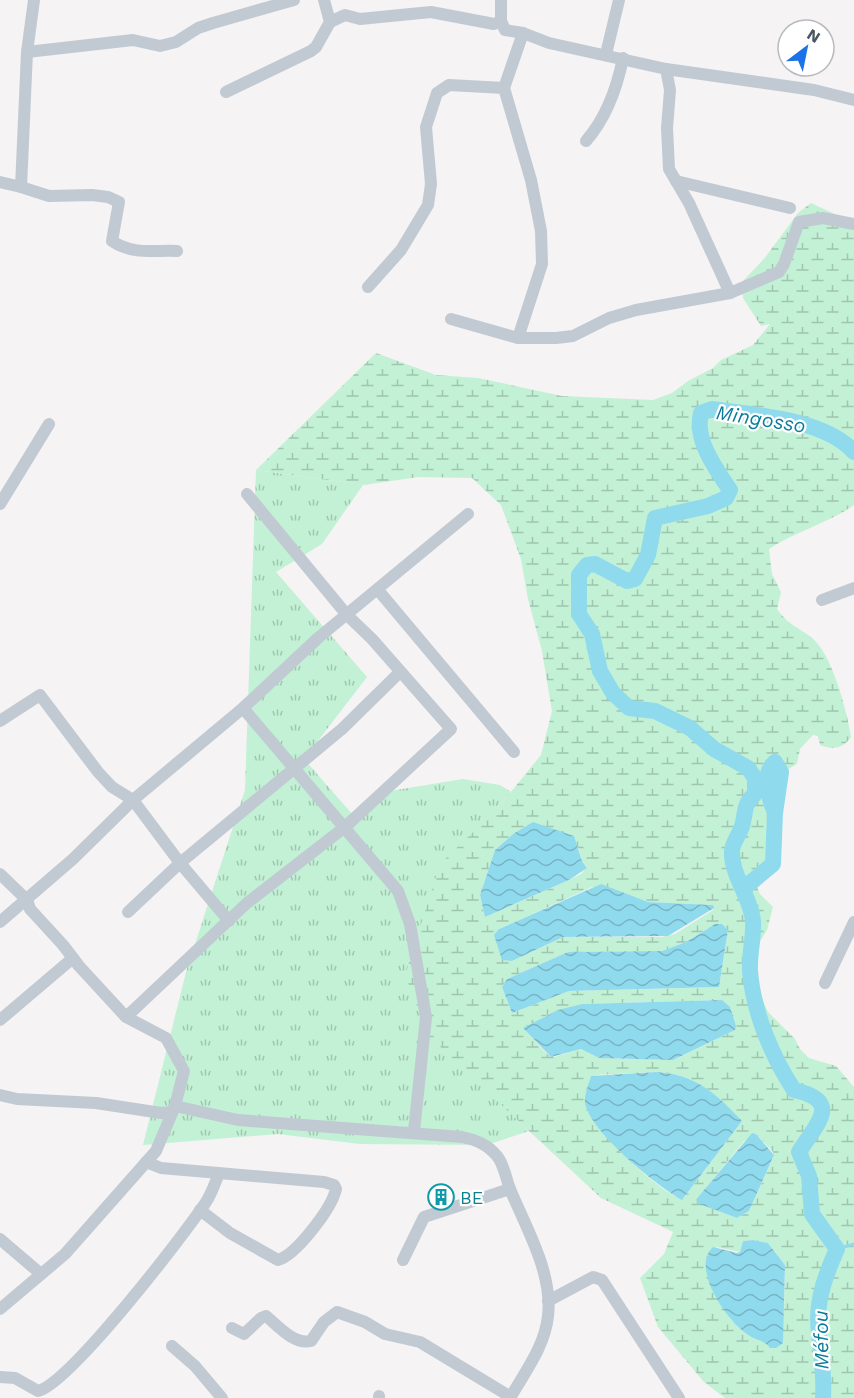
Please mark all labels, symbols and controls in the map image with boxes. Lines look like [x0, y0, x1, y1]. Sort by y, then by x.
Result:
north arrow [776, 18, 836, 78]
text: N [804, 25, 824, 47]
water label: Mingosso [715, 400, 807, 438]
building icon: BE [426, 1182, 456, 1212]
place label: BE [460, 1187, 483, 1208]
water label: Méfou [808, 1310, 834, 1370]

